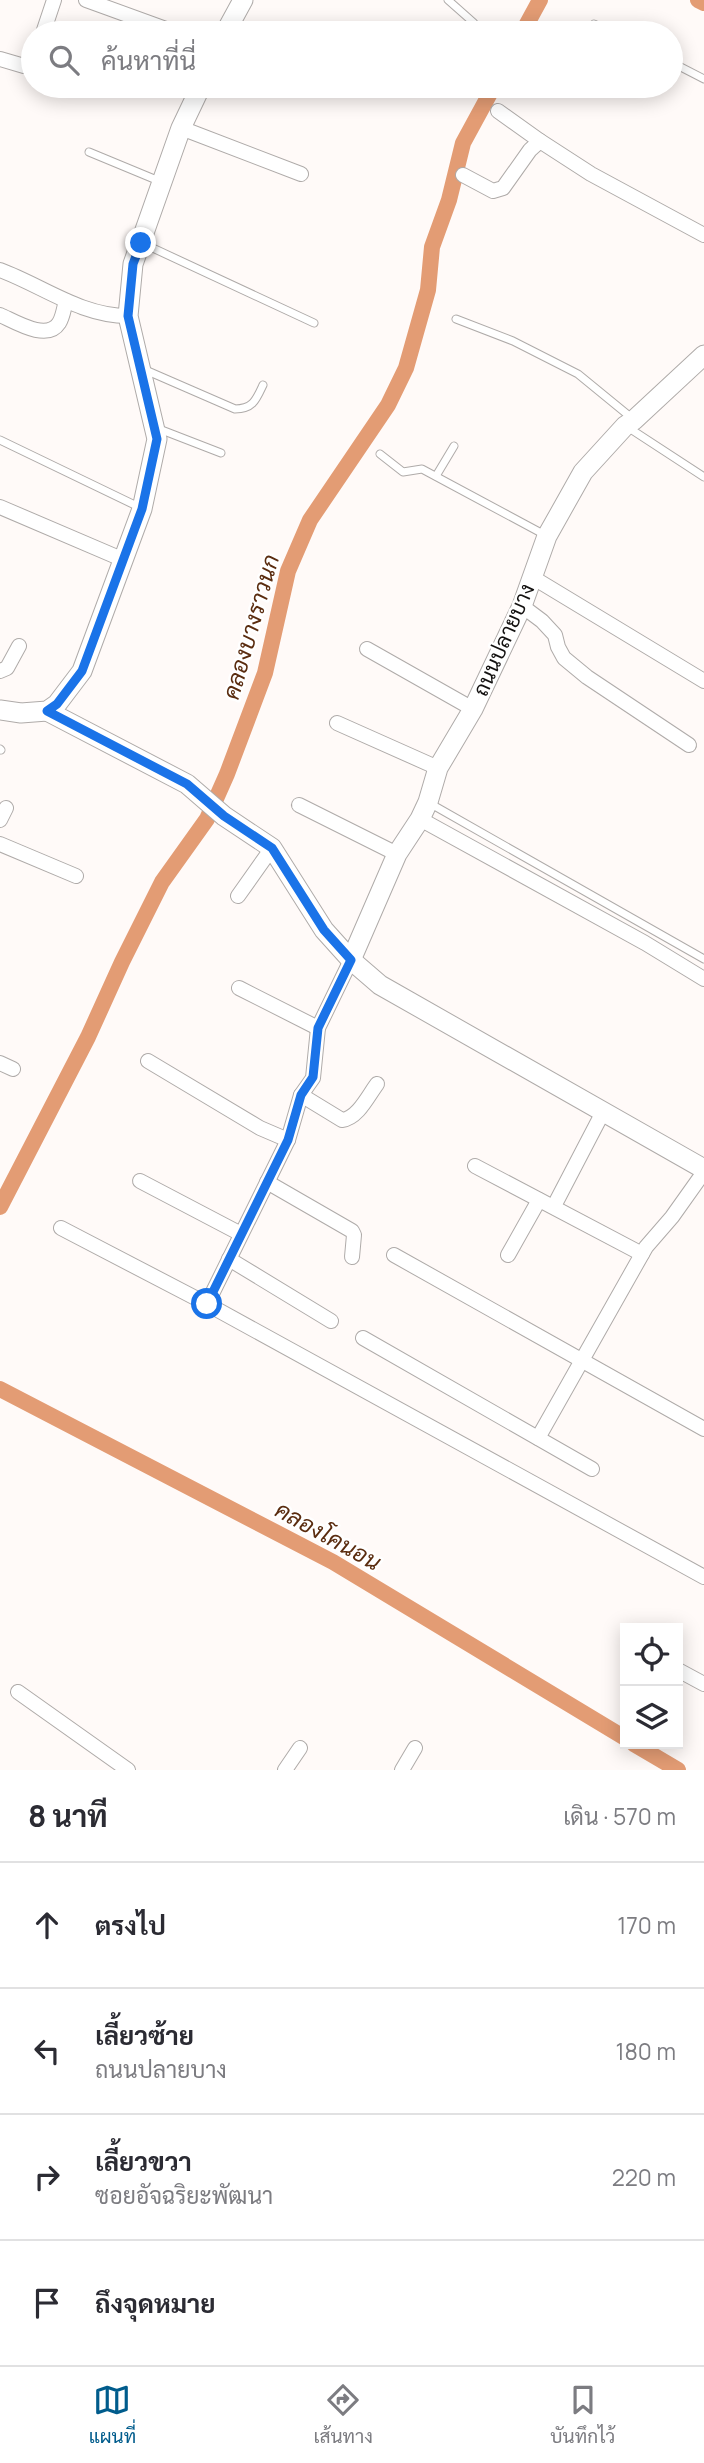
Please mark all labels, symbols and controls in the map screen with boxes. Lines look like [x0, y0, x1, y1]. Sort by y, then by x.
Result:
search box [21, 21, 683, 98]
icon: search [45, 41, 83, 79]
text: ค้นหาที่นี่ [101, 42, 196, 78]
route end [125, 227, 156, 258]
water label: คลองบางราวนก [214, 550, 286, 703]
street label: ถนนปลายบาง [466, 579, 540, 700]
route start [191, 1288, 222, 1319]
water label: คลองโคนอน [270, 1493, 388, 1578]
map controls [620, 1623, 683, 1749]
button: locate [620, 1623, 683, 1686]
button: layers [620, 1686, 683, 1749]
text: 8 นาที [28, 1795, 108, 1836]
text: เดิน · 570 m [563, 1800, 676, 1832]
icon: ahead [28, 1906, 66, 1944]
text: ตรงไป [95, 1907, 166, 1943]
text: 170 m [617, 1909, 676, 1941]
text: เลี้ยวซ้าย [95, 2017, 194, 2053]
icon: left [28, 2032, 66, 2070]
text: 180 m [616, 2035, 676, 2067]
text: ถนนปลายบาง [95, 2053, 227, 2085]
text: เลี้ยวขวา [95, 2143, 192, 2179]
icon: right [28, 2158, 66, 2196]
text: 220 m [612, 2161, 676, 2193]
text: ซอยอัจฉริยะพัฒนา [95, 2179, 273, 2211]
icon: arrive [28, 2284, 66, 2322]
text: ถึงจุดหมาย [95, 2285, 216, 2321]
tab: แผนที่ [89, 2381, 136, 2449]
tab: เส้นทาง [314, 2381, 373, 2449]
tab: บันทึกไว้ [550, 2381, 615, 2449]

